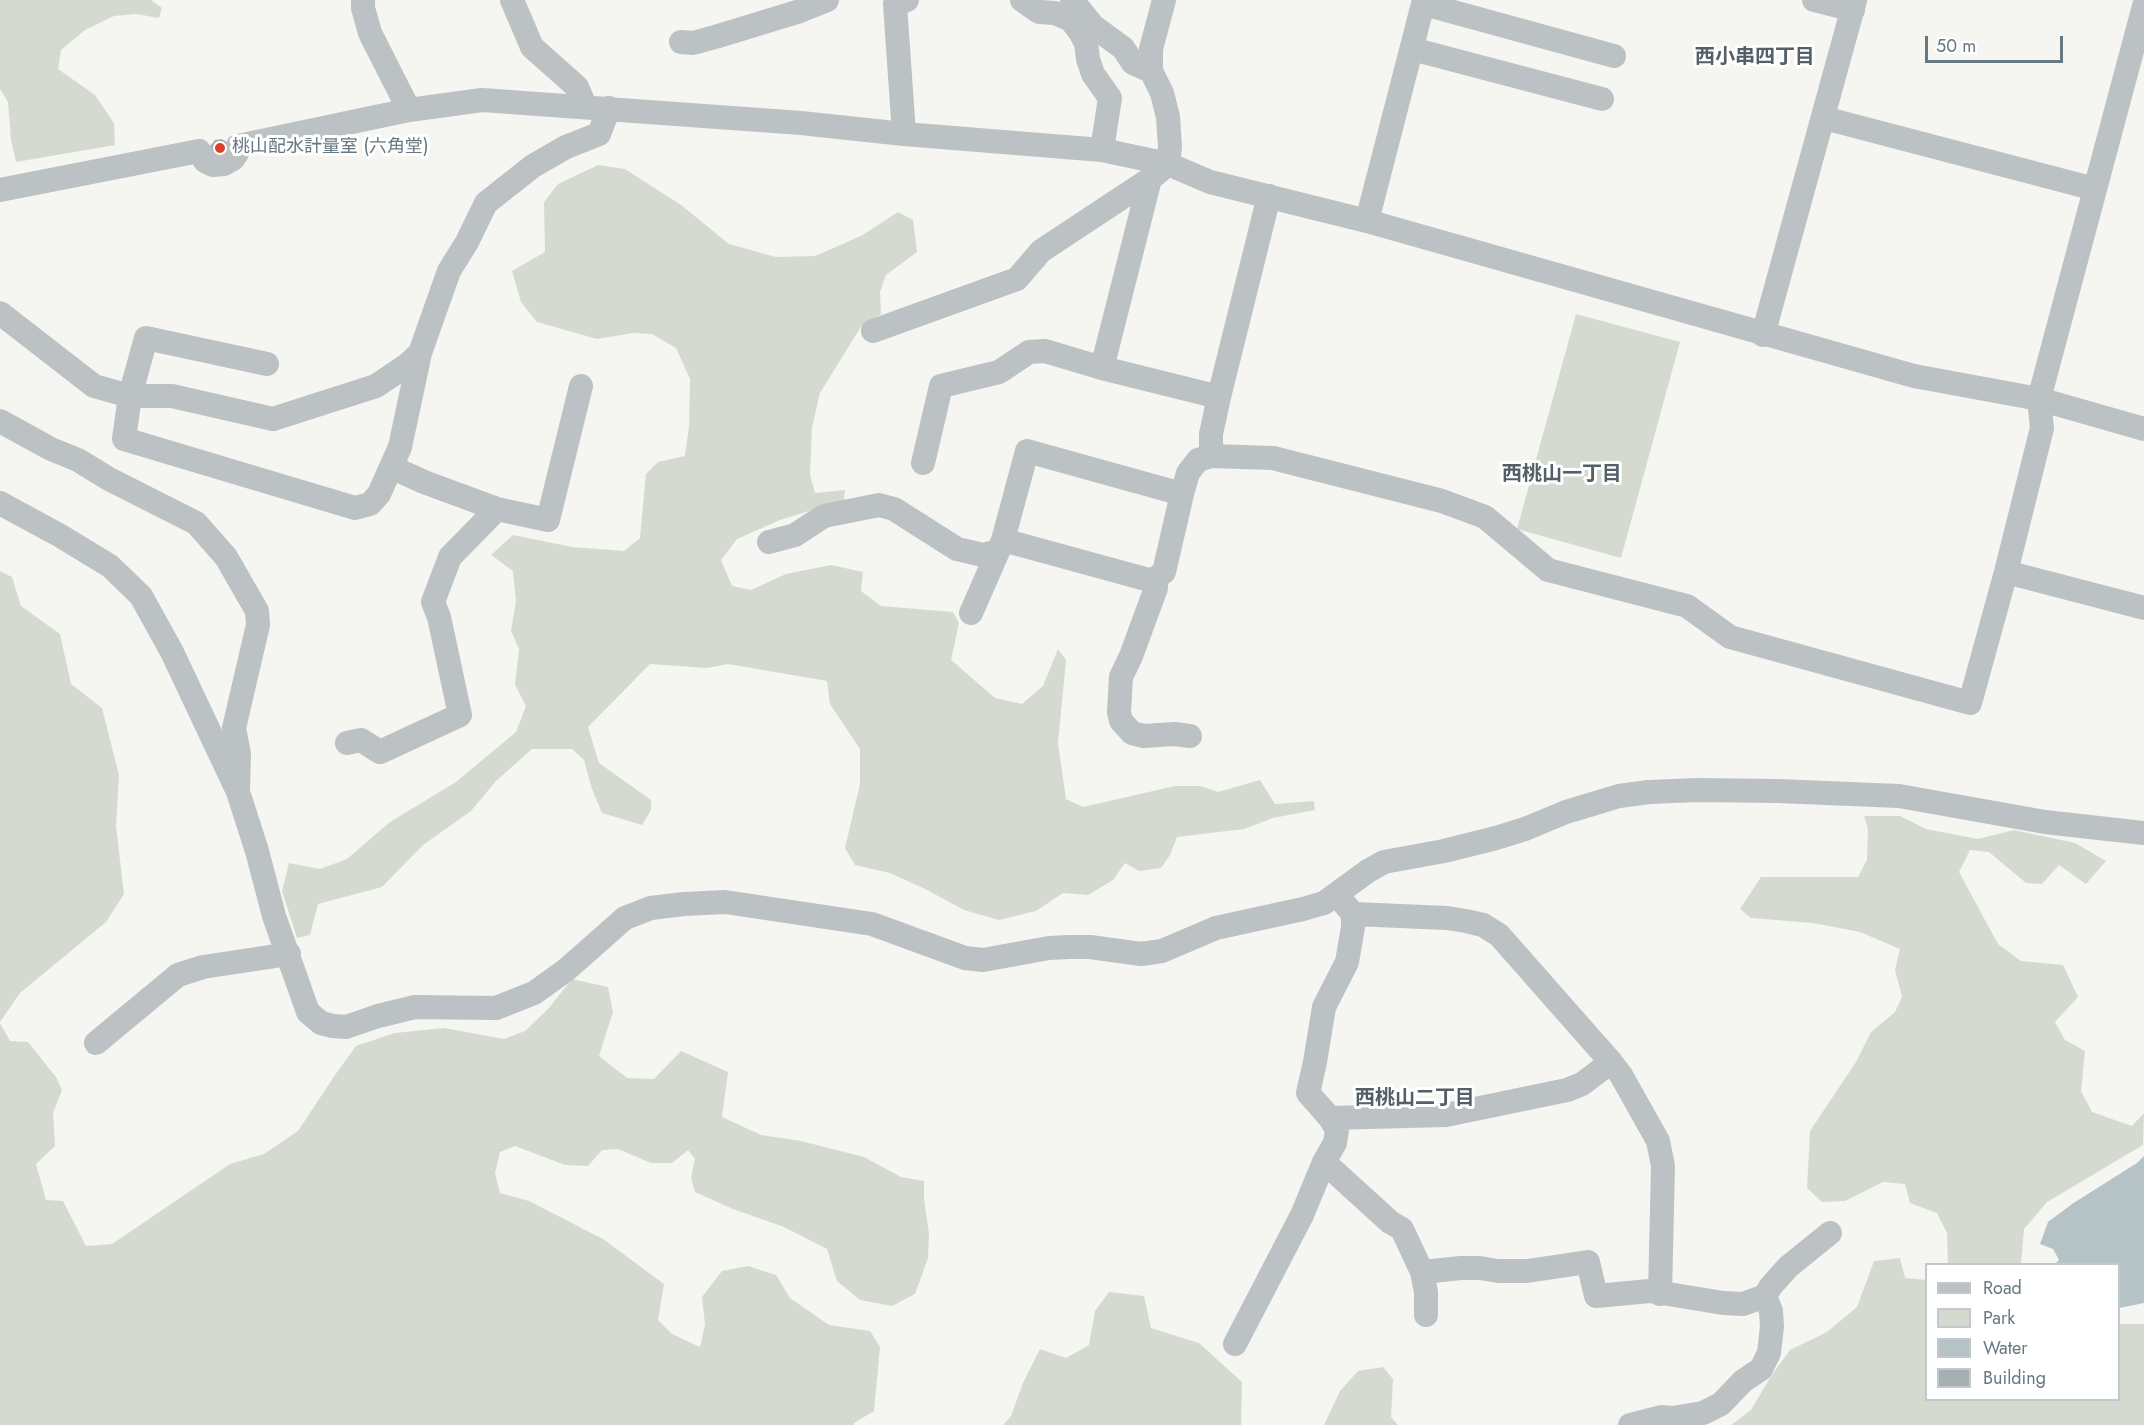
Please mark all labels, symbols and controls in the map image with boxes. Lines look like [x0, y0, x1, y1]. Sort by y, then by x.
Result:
scale bar [1928, 24, 2066, 62]
text: 50 m [1936, 33, 1976, 59]
district label: 西小串四丁目 [1695, 46, 1815, 70]
place label: 桃山配水計量室 (六角堂) [232, 137, 429, 159]
marker: 桃山配水計量室 (六角堂) [213, 141, 227, 155]
district label: 西桃山一丁目 [1502, 463, 1622, 487]
district label: 西桃山二丁目 [1355, 1087, 1475, 1111]
legend [1925, 1263, 2120, 1401]
text: Road [1983, 1275, 2022, 1301]
text: Park [1983, 1305, 2015, 1331]
text: Water [1983, 1335, 2027, 1361]
text: Building [1983, 1365, 2046, 1391]

